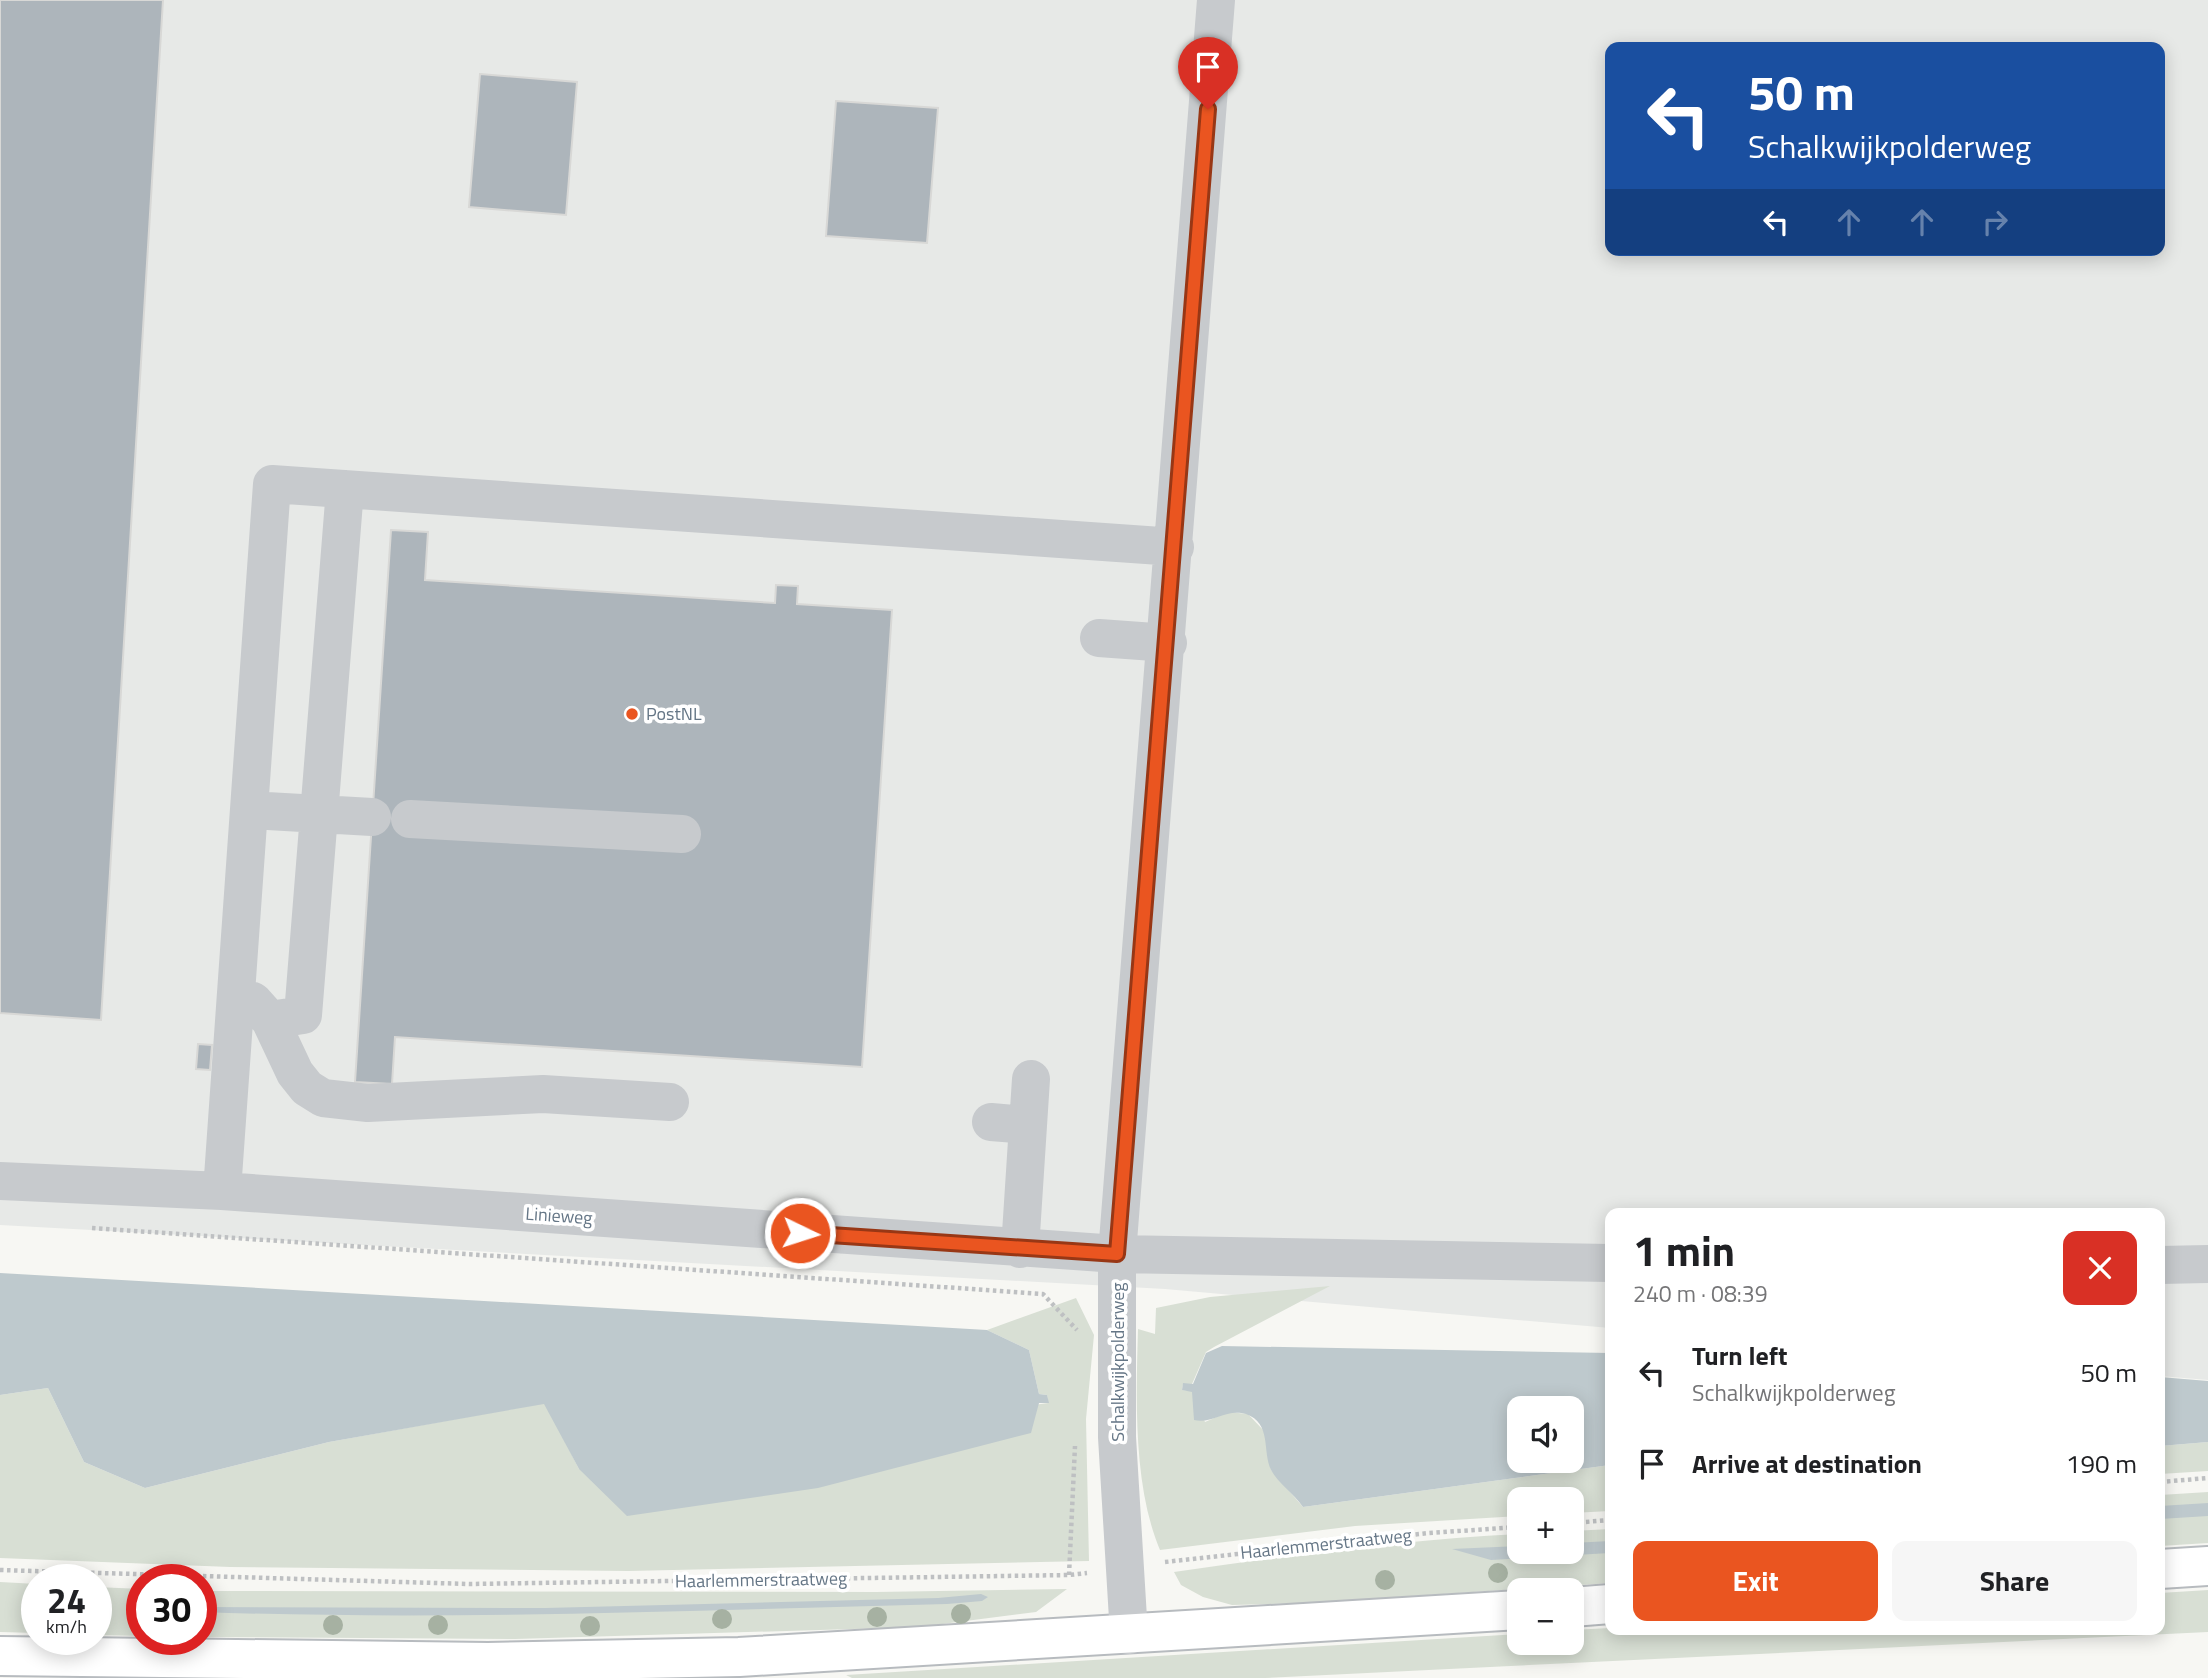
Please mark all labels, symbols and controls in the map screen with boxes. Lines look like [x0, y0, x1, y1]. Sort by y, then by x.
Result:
pin [1178, 37, 1238, 109]
icon: arrive [1189, 48, 1227, 86]
text: 50 m [1748, 54, 1855, 129]
icon: left [1633, 70, 1724, 161]
text: Schalkwijkpolderweg [1748, 122, 2031, 170]
icon: left [1757, 203, 1795, 241]
icon: ahead [1830, 203, 1868, 241]
icon: ahead [1903, 203, 1941, 241]
icon: right [1976, 203, 2014, 241]
place label: PostNL [646, 700, 702, 727]
marker: PostNL [624, 706, 640, 722]
position arrow [763, 1196, 837, 1270]
street label: Linieweg [525, 1200, 593, 1231]
text: 1 min [1633, 1218, 1735, 1282]
button: close [2063, 1231, 2137, 1305]
text: 240 m · 08:39 [1633, 1276, 1768, 1311]
street label: Schalkwijkpolderweg [1104, 1282, 1131, 1442]
text: Turn left [1692, 1336, 1787, 1375]
text: 50 m [2080, 1353, 2137, 1392]
icon: left [1633, 1354, 1671, 1392]
text: Schalkwijkpolderweg [1692, 1375, 1895, 1410]
map controls [1507, 1396, 1584, 1655]
button: sound [1507, 1396, 1584, 1473]
text: Arrive at destination [1692, 1444, 1922, 1483]
text: 190 m [2066, 1444, 2137, 1483]
icon: arrive [1633, 1445, 1671, 1483]
button: + [1507, 1487, 1584, 1564]
street label: Haarlemmerstraatweg [1239, 1521, 1413, 1566]
button: Exit [1633, 1541, 1878, 1621]
button: Share [1892, 1541, 2137, 1621]
speed limit sign: 30 [126, 1564, 217, 1655]
street label: Haarlemmerstraatweg [675, 1564, 847, 1595]
text: 24 [47, 1573, 86, 1627]
button: − [1507, 1578, 1584, 1655]
text: km/h [46, 1613, 87, 1640]

